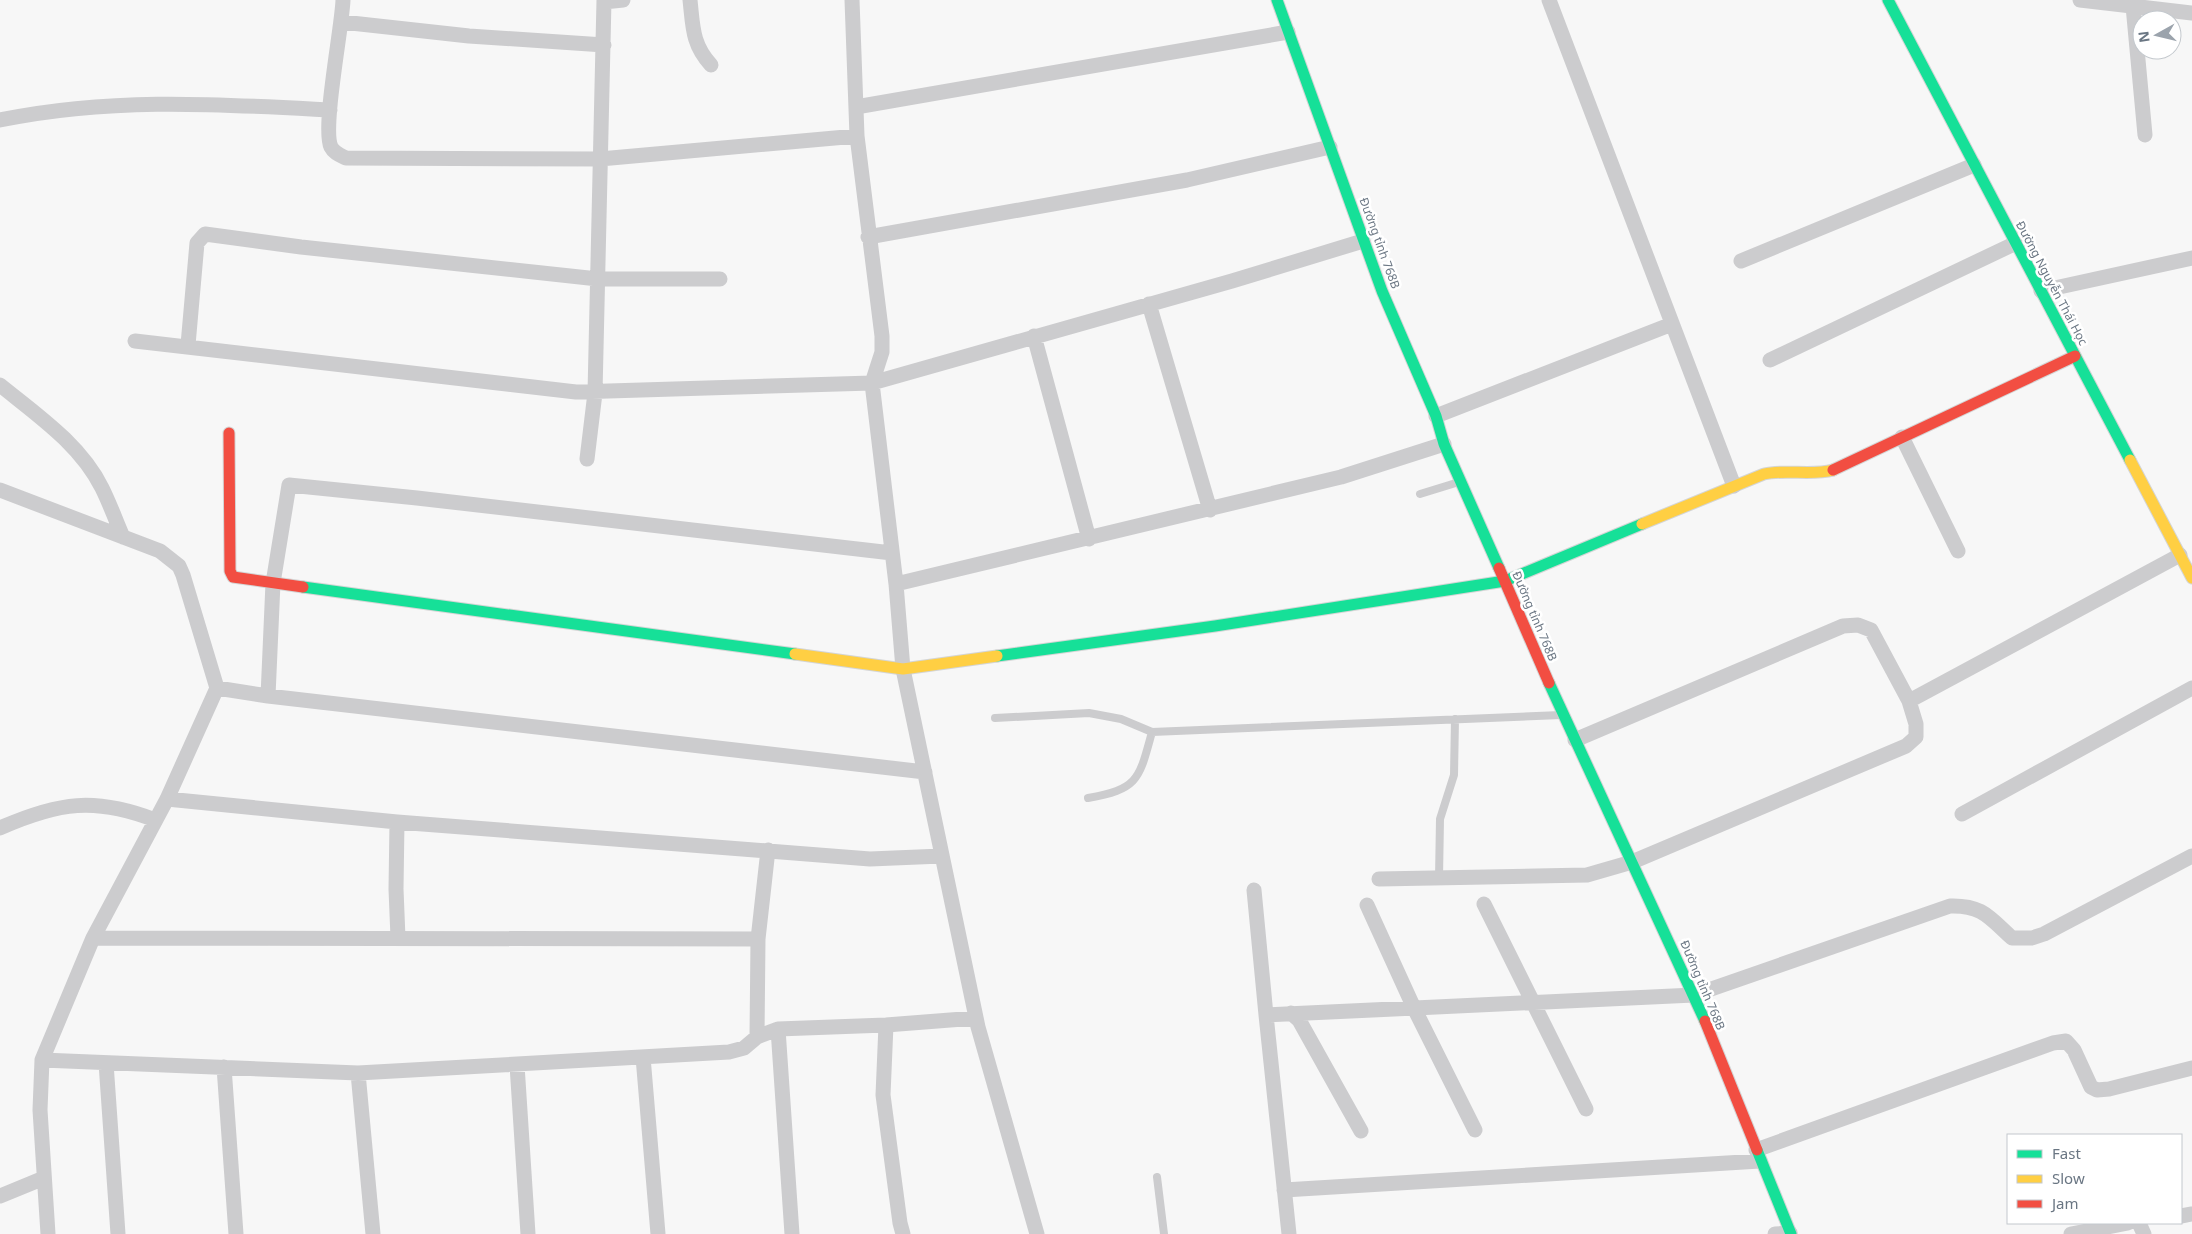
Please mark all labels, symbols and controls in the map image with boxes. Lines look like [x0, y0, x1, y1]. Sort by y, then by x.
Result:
north arrow [2132, 10, 2182, 60]
text: N [2133, 30, 2154, 44]
street label: Đường tỉnh 768B [1356, 195, 1404, 291]
street label: Đường Nguyễn Thái Học [2012, 218, 2092, 348]
street label: Đường tỉnh 768B [1508, 569, 1562, 664]
street label: Đường tỉnh 768B [1676, 938, 1730, 1033]
legend [2007, 1134, 2182, 1224]
text: Fast [2052, 1143, 2081, 1163]
text: Slow [2052, 1168, 2085, 1188]
text: Jam [2050, 1193, 2079, 1213]

